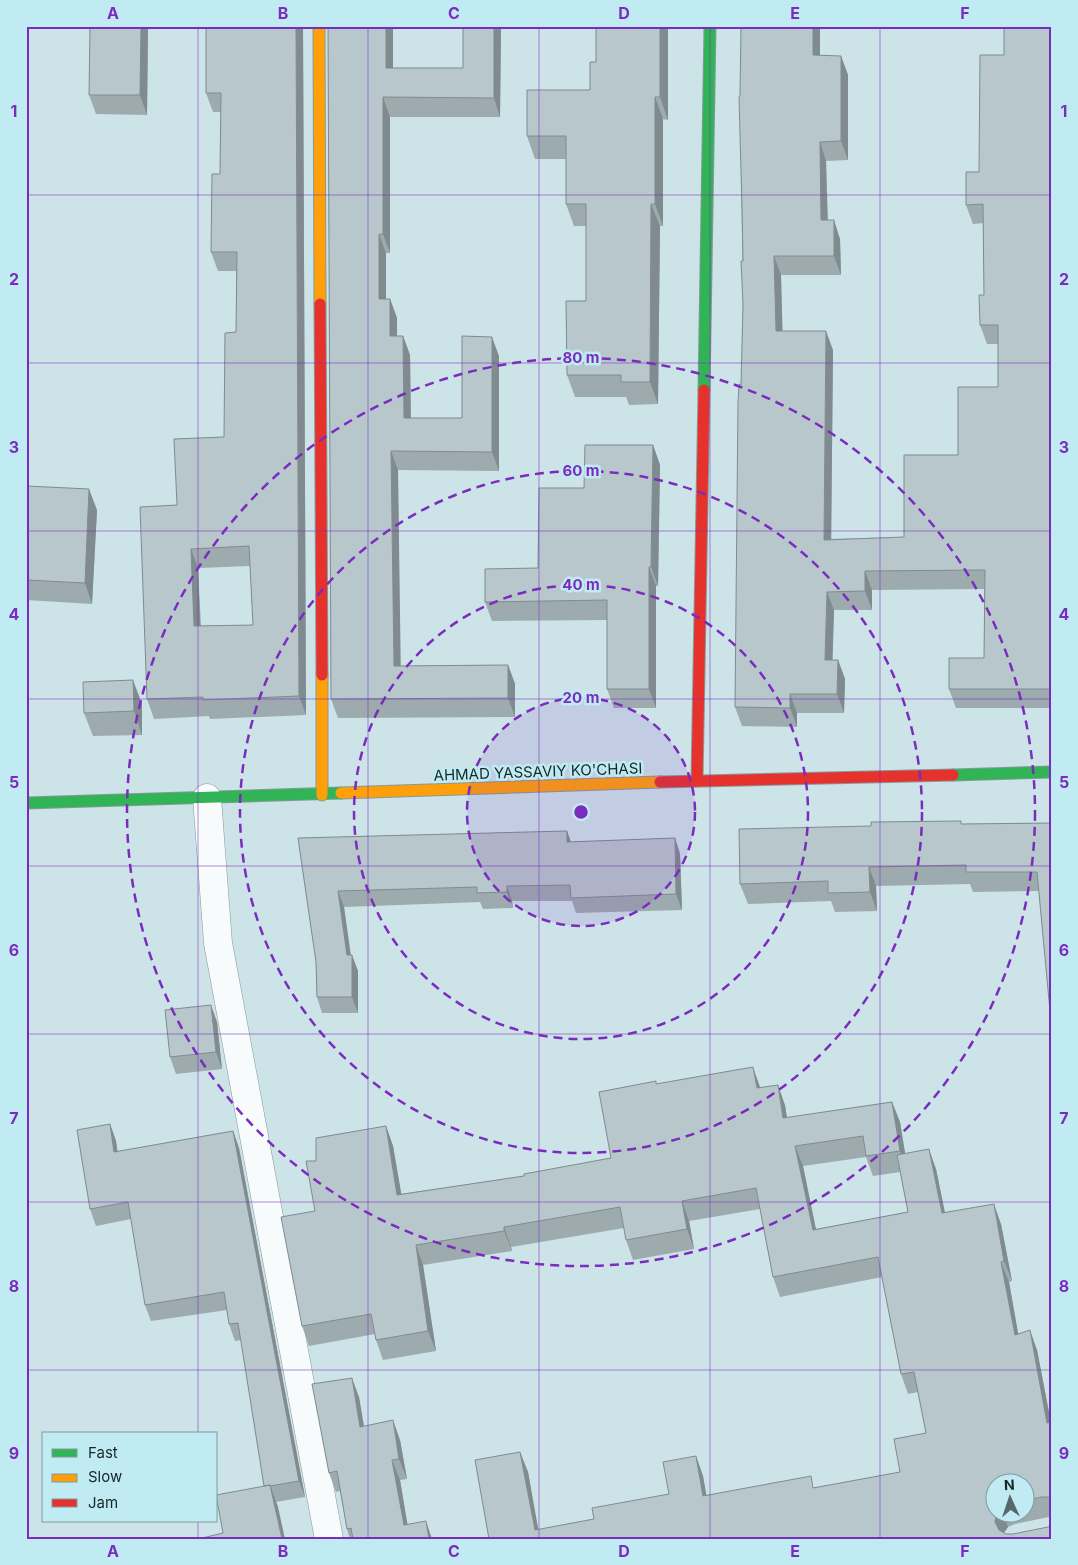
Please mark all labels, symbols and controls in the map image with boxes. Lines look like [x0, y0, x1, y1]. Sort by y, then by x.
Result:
text: A [107, 3, 119, 23]
text: B [278, 3, 288, 23]
text: C [448, 3, 460, 23]
text: D [618, 3, 630, 23]
text: E [790, 3, 800, 23]
text: F [960, 3, 970, 23]
text: 1 [11, 101, 17, 121]
text: 1 [1061, 101, 1067, 121]
text: 2 [9, 269, 19, 289]
text: 2 [1059, 269, 1069, 289]
text: 80 m [562, 348, 600, 367]
text: 3 [9, 437, 19, 457]
text: 3 [1059, 437, 1069, 457]
text: 60 m [562, 461, 600, 480]
text: 40 m [562, 575, 600, 594]
text: 4 [9, 604, 20, 624]
text: 4 [1059, 604, 1070, 624]
text: 20 m [563, 688, 599, 707]
street label: AHMAD YASSAVIY KO'CHASI [433, 758, 643, 785]
text: 5 [9, 772, 19, 792]
text: 5 [1059, 772, 1069, 792]
centre of rings [572, 803, 590, 821]
text: 6 [9, 940, 19, 960]
text: 6 [1059, 940, 1069, 960]
text: 7 [9, 1108, 19, 1128]
text: 7 [1059, 1108, 1069, 1128]
text: 8 [9, 1276, 19, 1296]
text: 8 [1059, 1276, 1069, 1296]
legend [42, 1432, 218, 1522]
text: 9 [9, 1443, 19, 1463]
text: Fast [88, 1443, 118, 1462]
text: 9 [1059, 1443, 1069, 1463]
text: Slow [88, 1467, 122, 1486]
north arrow [986, 1472, 1036, 1522]
text: N [1004, 1476, 1015, 1493]
text: Jam [88, 1493, 118, 1512]
text: A [107, 1541, 119, 1561]
text: B [278, 1541, 288, 1561]
text: C [448, 1541, 460, 1561]
text: D [618, 1541, 630, 1561]
text: E [790, 1541, 800, 1561]
text: F [960, 1541, 970, 1561]

